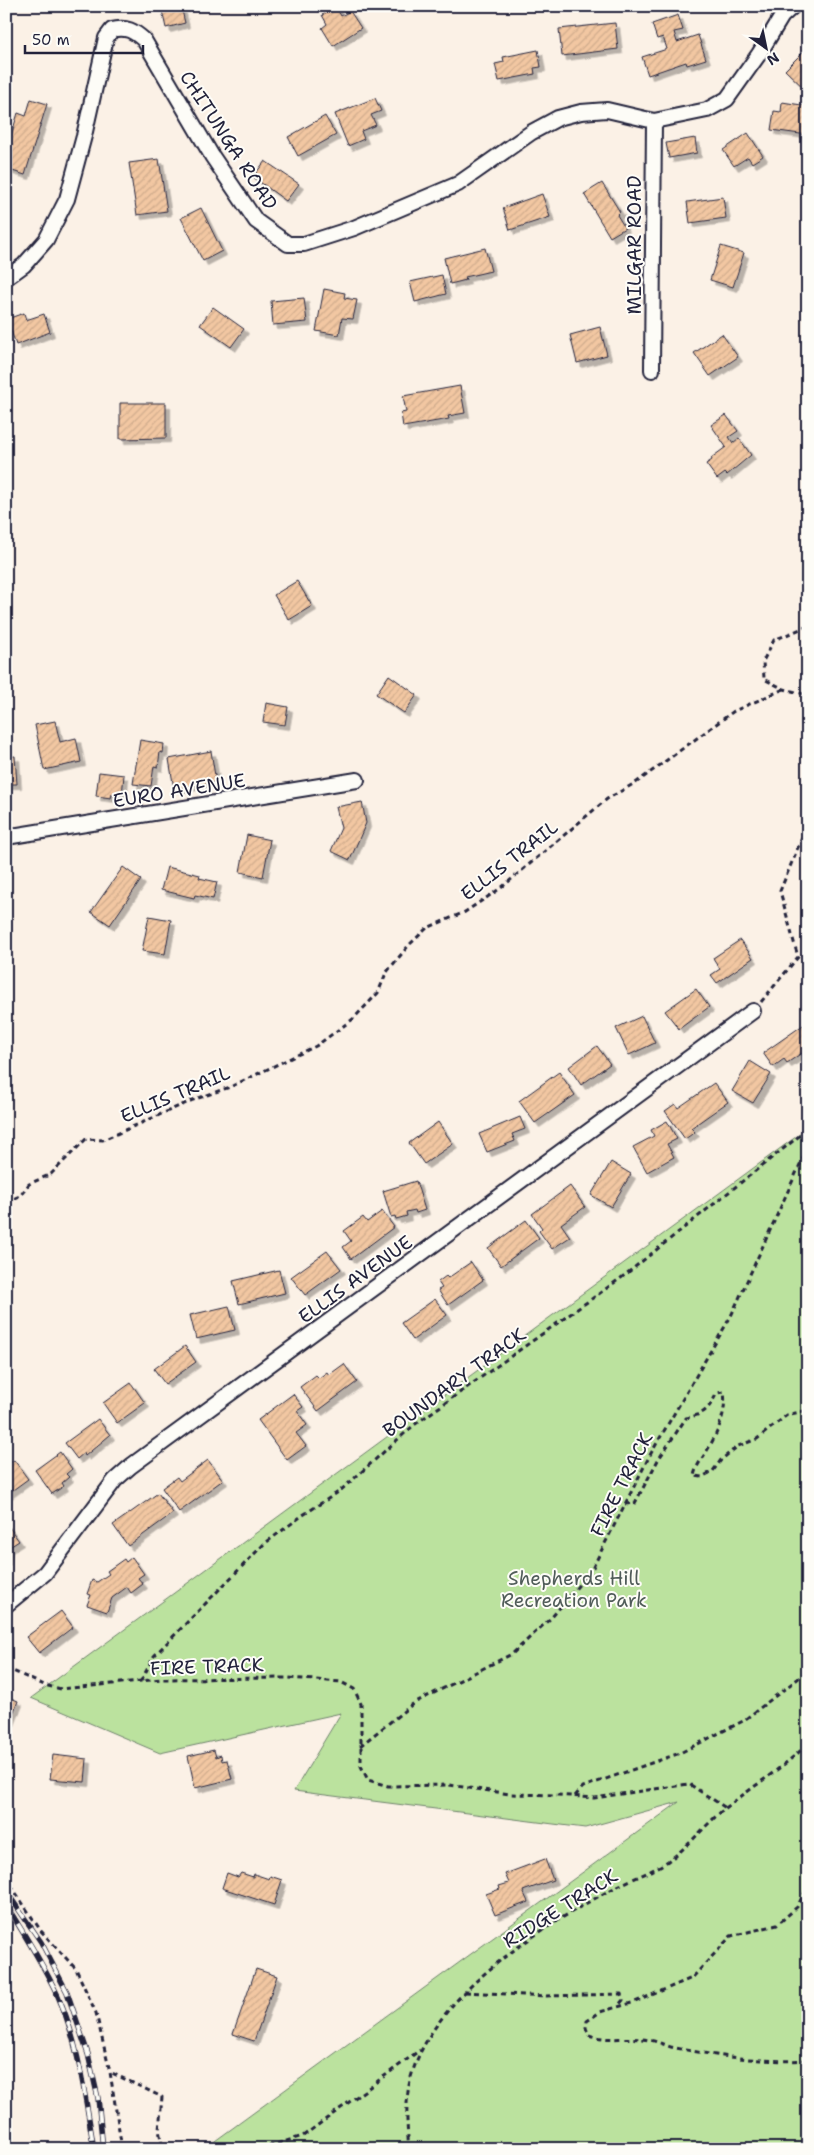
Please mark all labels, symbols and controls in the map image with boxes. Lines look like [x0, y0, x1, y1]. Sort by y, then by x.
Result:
scale bar [25, 22, 142, 54]
north arrow [742, 22, 792, 72]
text: 50 m [32, 30, 70, 50]
text: N [764, 48, 783, 69]
street label: CHITUNGA ROAD [174, 66, 283, 215]
street label: MILGAR ROAD [622, 176, 647, 314]
street label: EURO AVENUE [111, 768, 247, 813]
street label: ELLIS TRAIL [456, 815, 563, 906]
street label: ELLIS TRAIL [117, 1060, 234, 1129]
street label: ELLIS AVENUE [293, 1230, 417, 1329]
street label: BOUNDARY TRACK [378, 1322, 531, 1443]
street label: FIRE TRACK [584, 1428, 658, 1541]
park label: Shepherds Hill Recreation Park [501, 1566, 647, 1613]
street label: FIRE TRACK [150, 1652, 264, 1681]
street label: RIDGE TRACK [498, 1863, 622, 1954]

